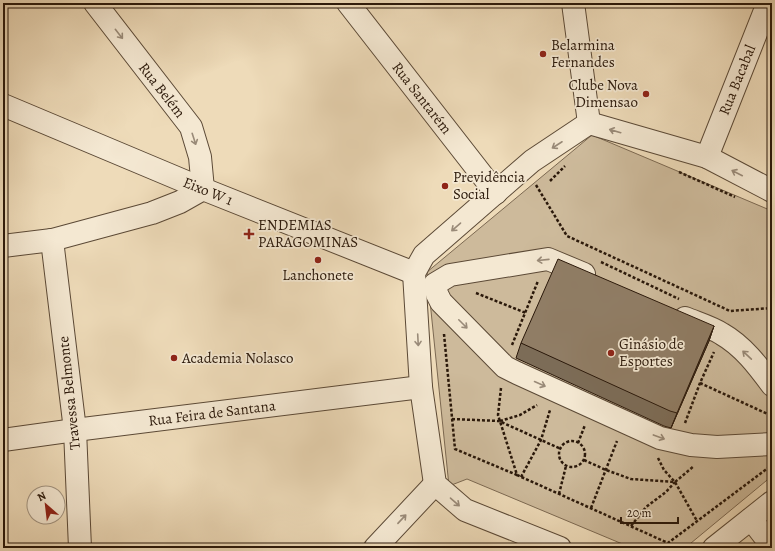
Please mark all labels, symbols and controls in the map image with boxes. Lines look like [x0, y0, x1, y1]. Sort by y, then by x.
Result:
one-way arrow [114, 28, 123, 39]
place label: Belarmina Fernandes [551, 35, 615, 72]
street label: Rua Bacabal [714, 42, 760, 118]
marker: Belarmina Fernandes [538, 49, 548, 59]
street label: Rua Belém [134, 58, 190, 122]
street label: Rua Santarém [388, 58, 457, 139]
place label: Clube Nova Dimensao [568, 75, 638, 112]
marker: Clube Nova Dimensao [641, 89, 651, 99]
one-way arrow [609, 127, 622, 134]
one-way arrow [191, 132, 199, 144]
one-way arrow [551, 141, 562, 149]
place label: Previdência Social [453, 167, 525, 204]
one-way arrow [732, 169, 744, 177]
street label: Eixo W 1 [180, 172, 236, 210]
marker: Previdência Social [440, 181, 450, 191]
place label: ENDEMIAS PARAGOMINAS [258, 215, 358, 252]
one-way arrow [451, 223, 461, 232]
marker: ENDEMIAS PARAGOMINAS [243, 228, 255, 240]
marker: Lanchonete [313, 255, 323, 265]
one-way arrow [537, 257, 550, 264]
place label: Lanchonete [282, 265, 354, 285]
one-way arrow [458, 319, 468, 329]
one-way arrow [414, 333, 422, 346]
place label: Ginásio de Esportes [619, 334, 684, 371]
street label: Travessa Belmonte [53, 335, 85, 451]
place label: Academia Nolasco [181, 348, 293, 368]
marker: Ginásio de Esportes [606, 348, 616, 358]
one-way arrow [743, 351, 753, 360]
marker: Academia Nolasco [169, 353, 179, 363]
one-way arrow [534, 381, 546, 388]
street label: Rua Feira de Santana [147, 395, 277, 431]
one-way arrow [652, 433, 664, 441]
north arrow [26, 485, 66, 525]
text: N [34, 488, 49, 505]
one-way arrow [450, 497, 461, 506]
scale bar [621, 499, 678, 525]
text: 20 m [627, 505, 651, 521]
one-way arrow [397, 514, 406, 525]

